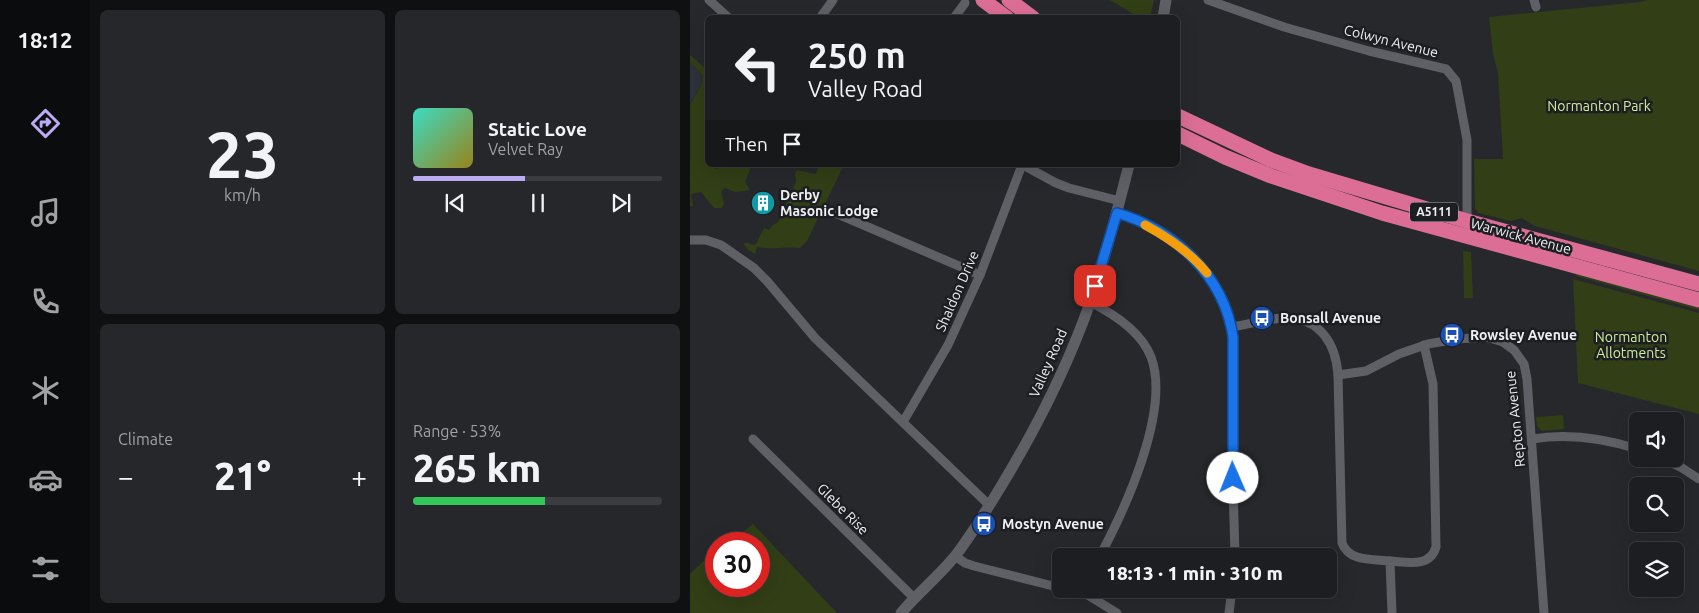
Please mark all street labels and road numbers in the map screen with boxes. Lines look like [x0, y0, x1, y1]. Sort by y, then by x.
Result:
street label: Colwyn Avenue [1342, 22, 1440, 60]
road number: A5111 [1410, 202, 1458, 222]
street label: Warwick Avenue [1469, 215, 1573, 257]
street label: Shaldon Drive [932, 248, 982, 334]
street label: Valley Road [1026, 326, 1070, 400]
street label: Repton Avenue [1502, 370, 1528, 468]
street label: Glebe Rise [814, 480, 872, 538]

